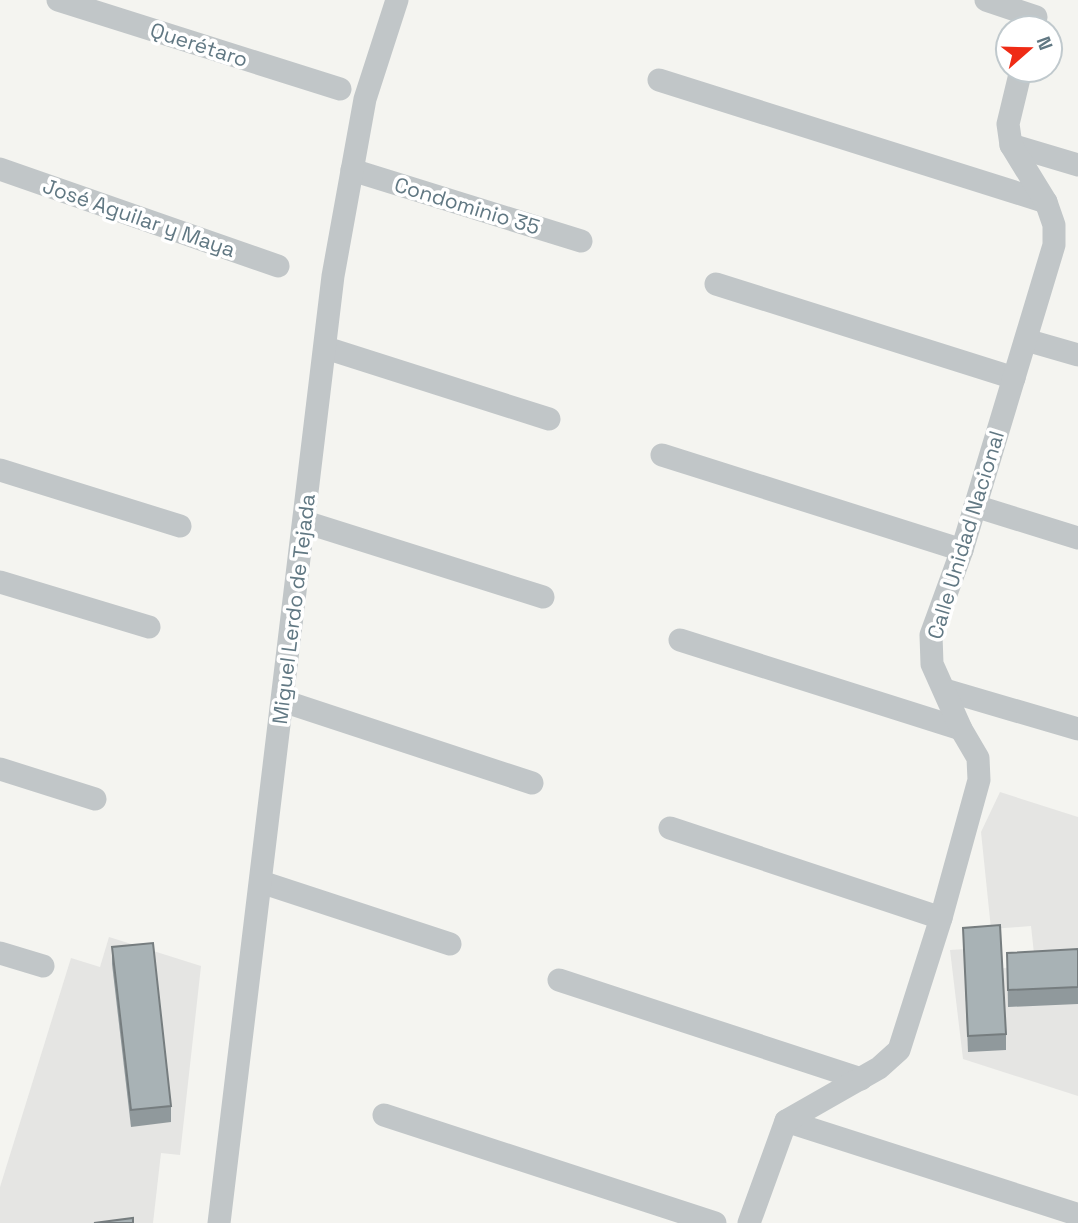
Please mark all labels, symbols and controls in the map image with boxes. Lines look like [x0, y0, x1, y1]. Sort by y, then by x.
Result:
north arrow [994, 14, 1064, 84]
street label: Querétaro [147, 16, 251, 73]
text: N [1031, 33, 1058, 54]
street label: Condominio 35 [391, 171, 543, 240]
street label: José Aguilar y Maya [39, 172, 239, 263]
street label: Calle Unidad Nacional [921, 427, 1010, 642]
street label: Miguel Lerdo de Tejada [266, 492, 321, 726]

